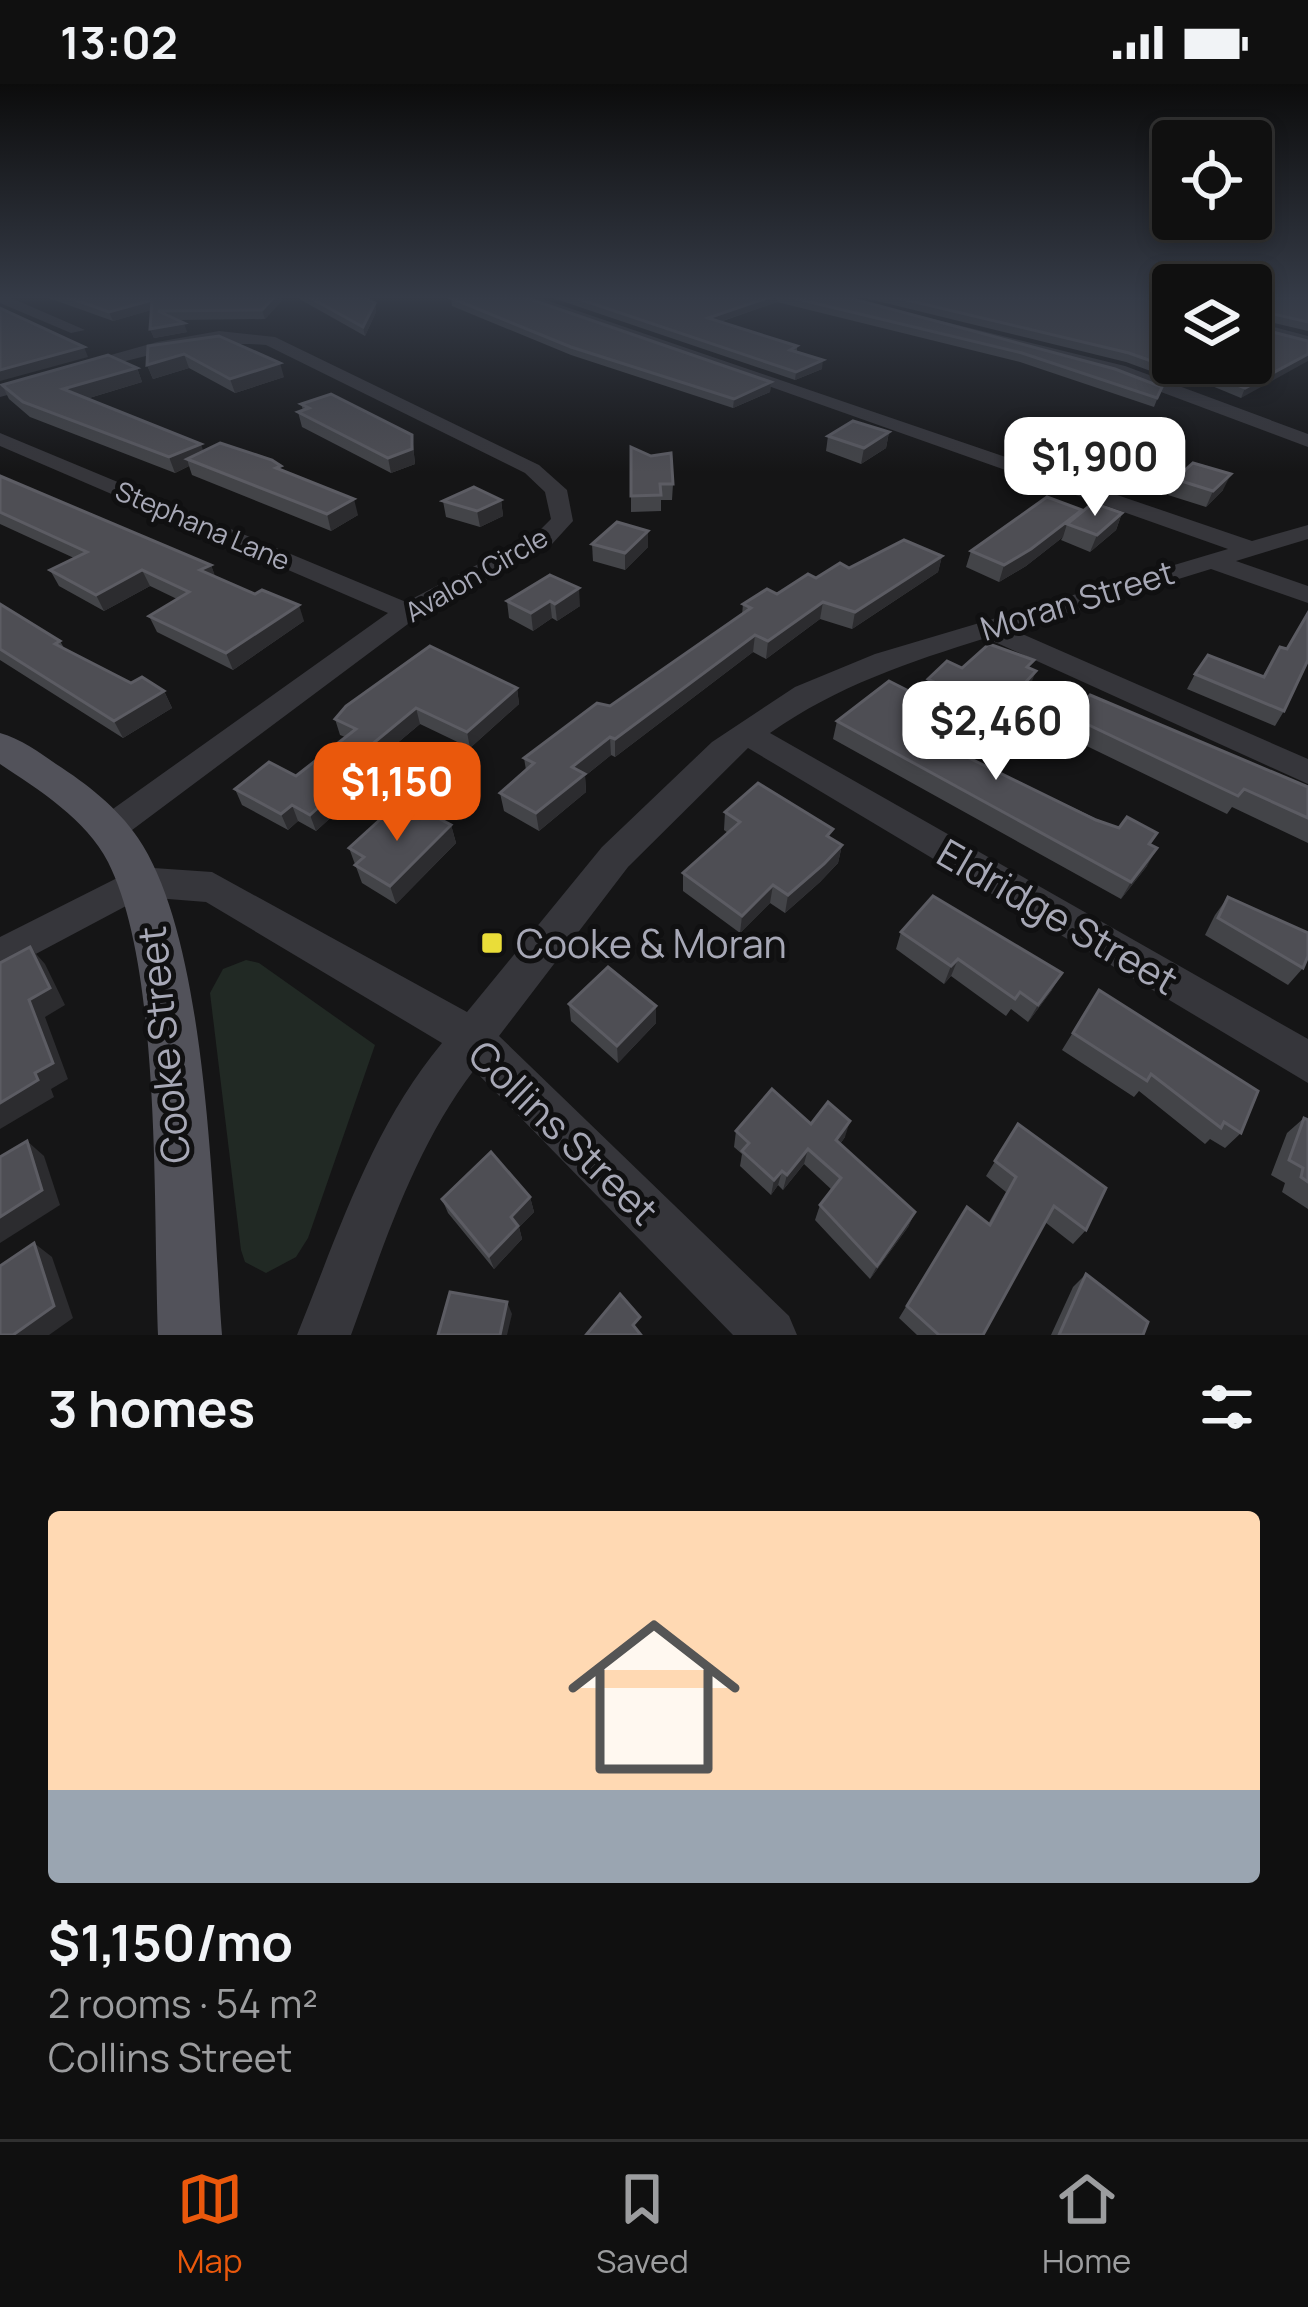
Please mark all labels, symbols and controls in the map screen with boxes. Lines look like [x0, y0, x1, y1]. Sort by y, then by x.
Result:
text: 13:02 [60, 11, 178, 73]
map controls [1152, 120, 1272, 384]
button: locate [1152, 120, 1272, 240]
button: layers [1152, 264, 1272, 384]
pin: $1,900 [997, 417, 1193, 519]
text: $1,900 [1031, 429, 1159, 483]
street label: Stephana Lane [110, 472, 296, 578]
street label: Avalon Circle [398, 518, 554, 630]
street label: Moran Street [975, 549, 1179, 651]
pin: $2,460 [898, 681, 1094, 783]
text: $2,460 [929, 693, 1063, 747]
pin: $1,150 [299, 742, 495, 844]
text: $1,150 [341, 754, 453, 808]
street label: Eldridge Street [928, 825, 1188, 1007]
place label: Cooke & Moran [516, 916, 787, 970]
street label: Cooke Street [124, 924, 202, 1166]
marker: Cooke & Moran [479, 930, 505, 956]
street label: Collins Street [457, 1028, 671, 1236]
text: 3 homes [48, 1373, 255, 1442]
icon: filters [1194, 1374, 1260, 1440]
icon: home [546, 1589, 762, 1805]
text: $1,150/mo [48, 1907, 293, 1976]
text: 2 rooms · 54 m² [48, 1976, 318, 2030]
text: Collins Street [48, 2030, 292, 2084]
tab: Map [177, 2166, 243, 2283]
tab: Saved [596, 2166, 689, 2283]
tab: Home [1042, 2166, 1131, 2283]

